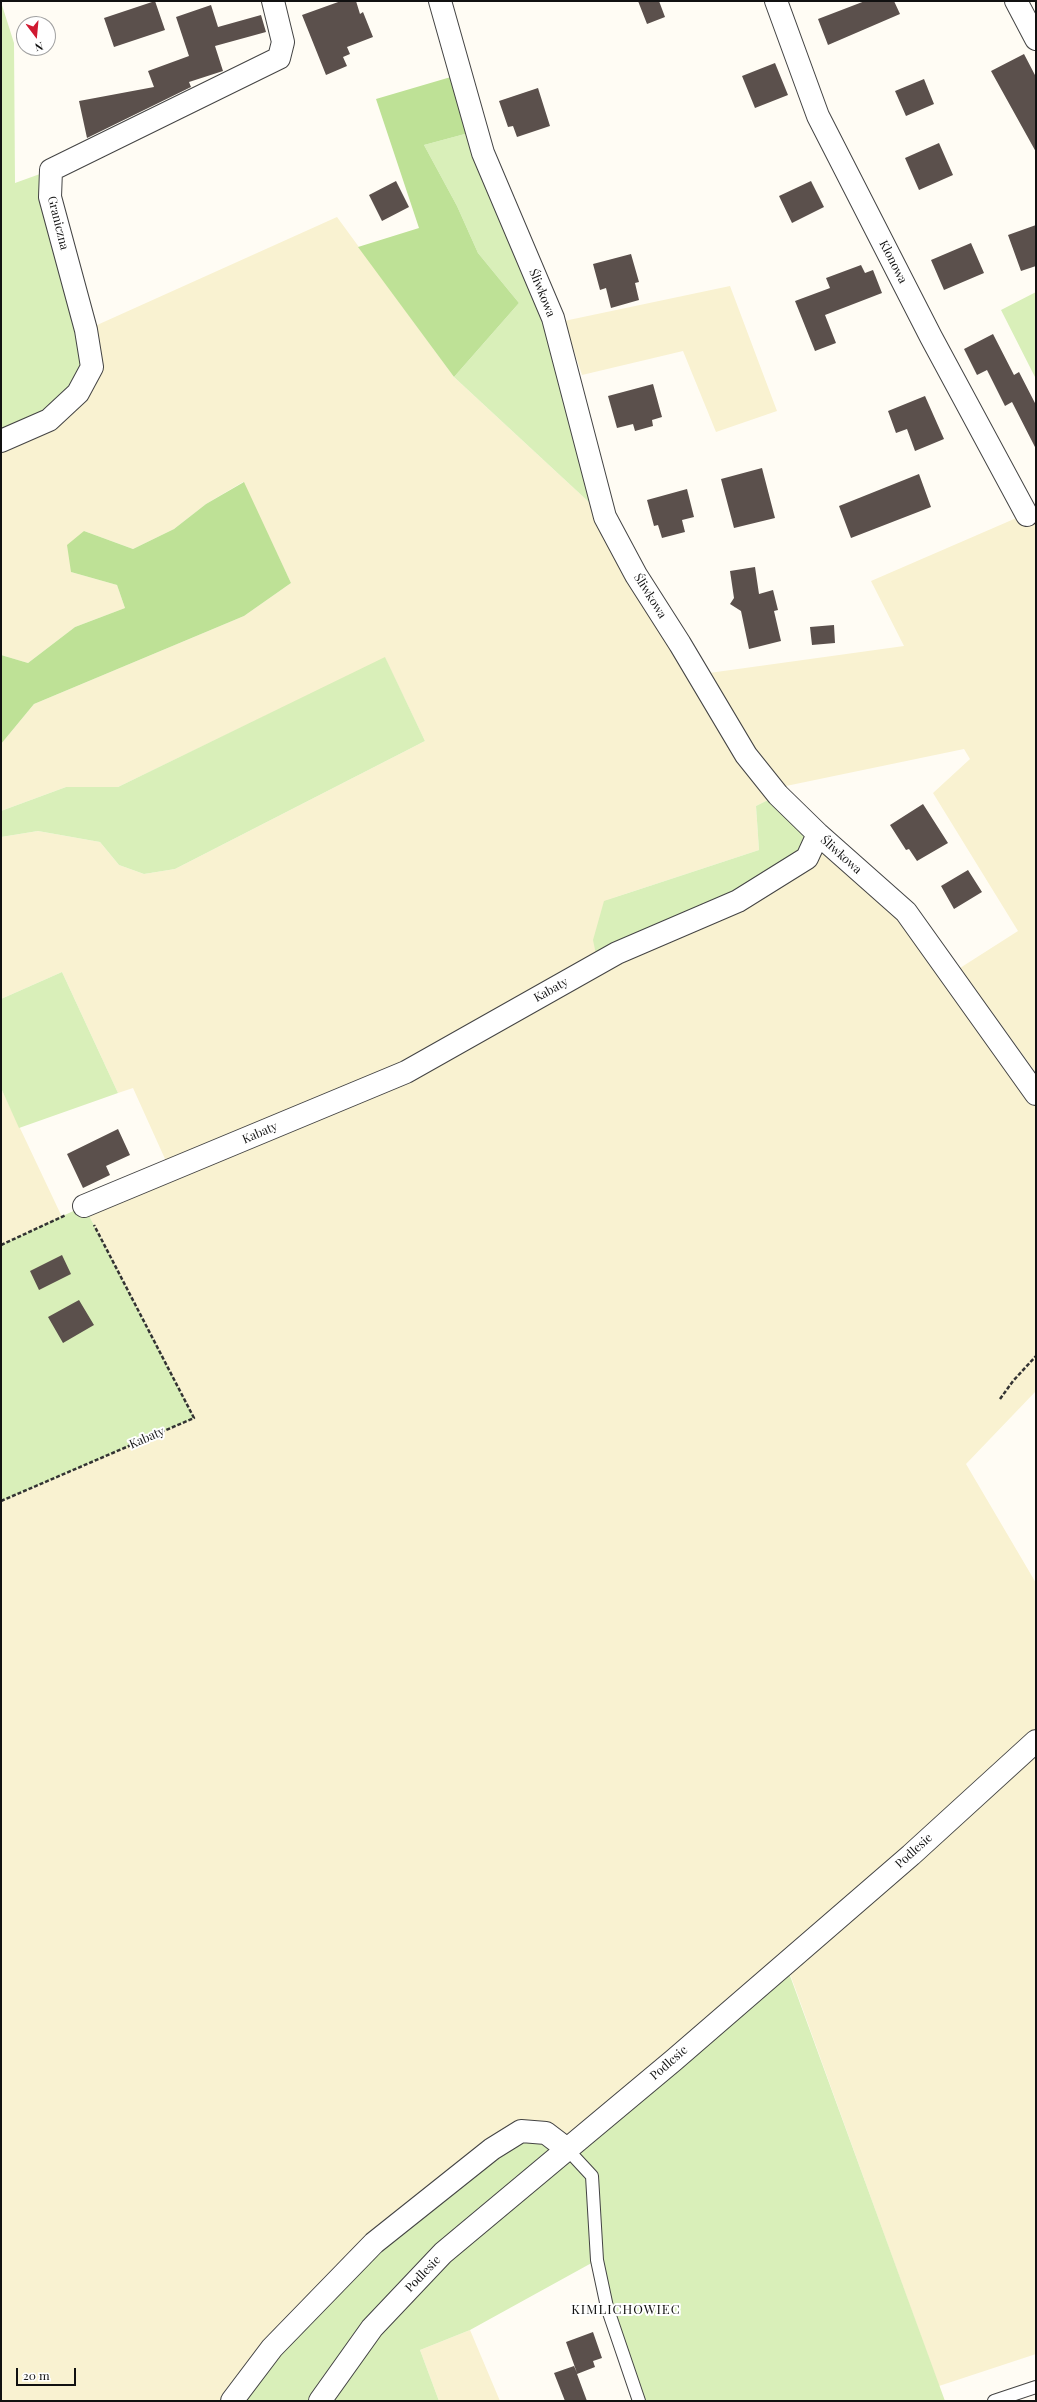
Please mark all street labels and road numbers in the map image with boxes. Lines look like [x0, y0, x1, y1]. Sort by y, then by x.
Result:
street label: Graniczna [44, 195, 72, 251]
street label: Klonowa [876, 238, 910, 286]
street label: Śliwkowa [526, 267, 558, 319]
street label: Śliwkowa [631, 571, 669, 621]
street label: Śliwkowa [818, 833, 864, 877]
street label: Kabaty [531, 975, 571, 1005]
street label: Kabaty [240, 1119, 280, 1147]
street label: Kabaty [127, 1424, 167, 1452]
street label: Podlesie [893, 1831, 935, 1871]
street label: Podlesie [647, 2043, 691, 2083]
street label: Podlesie [402, 2253, 444, 2295]

